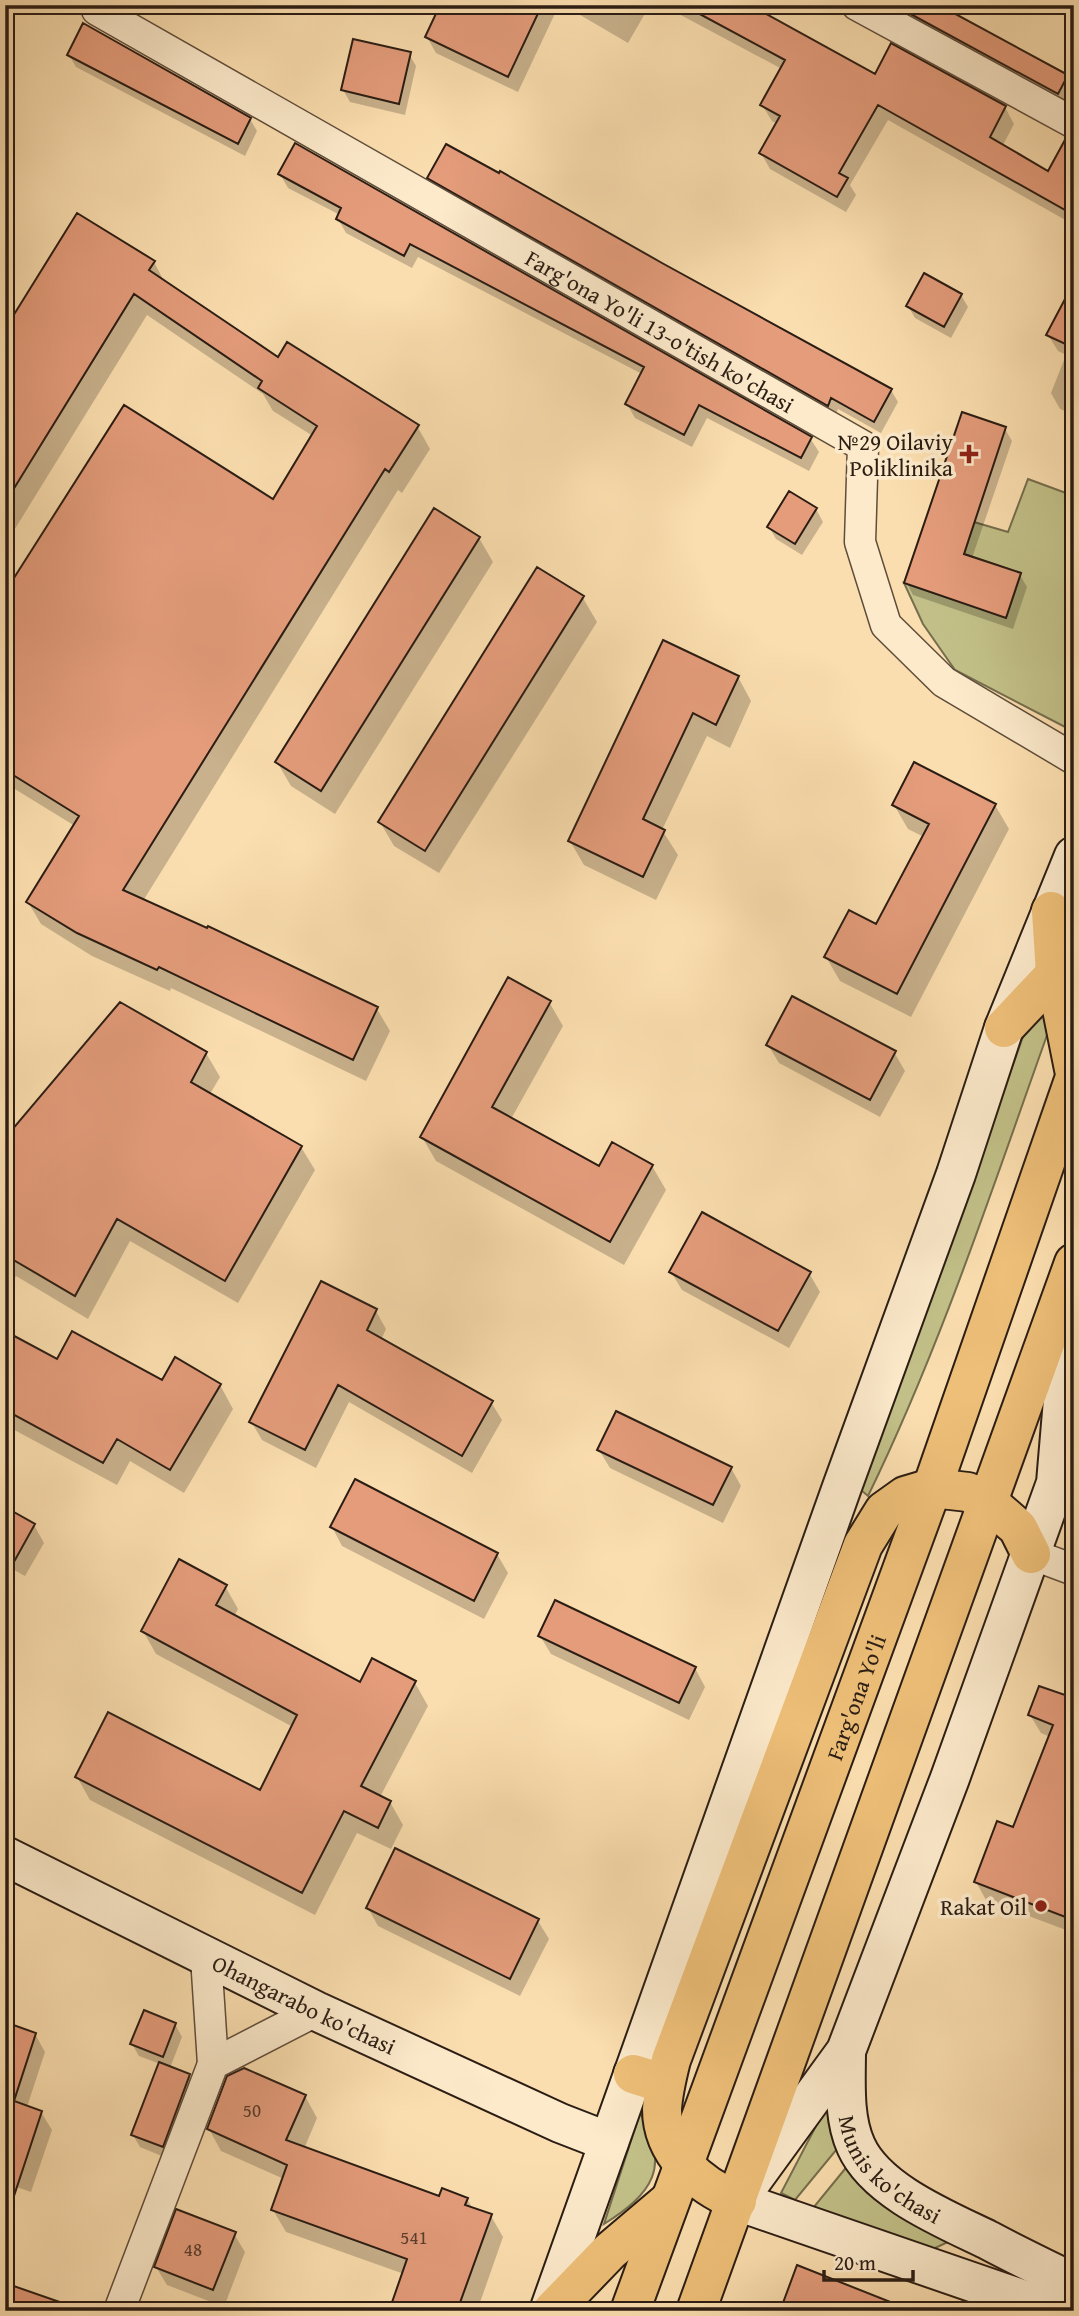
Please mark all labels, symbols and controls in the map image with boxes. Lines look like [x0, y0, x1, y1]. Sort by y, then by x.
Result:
street label: Farg'ona Yo'li 13-o'tish ko'chasi [520, 241, 801, 420]
place label: №29 Oilaviy Poliklinika [837, 425, 954, 484]
marker: №29 Oilaviy Poliklinika [959, 444, 979, 464]
street label: Farg'ona Yo'li [817, 1629, 893, 1765]
place label: Rakat Oil [940, 1890, 1027, 1923]
marker: Rakat Oil [1033, 1898, 1049, 1914]
street label: Ohangarabo ko'chasi [207, 1946, 402, 2062]
house number: 50 [243, 2096, 261, 2124]
street label: Munis ko'chasi [831, 2112, 947, 2231]
house number: 541 [400, 2223, 428, 2251]
house number: 48 [184, 2235, 202, 2263]
scale bar [824, 2239, 913, 2283]
text: 20 m [834, 2247, 876, 2278]

